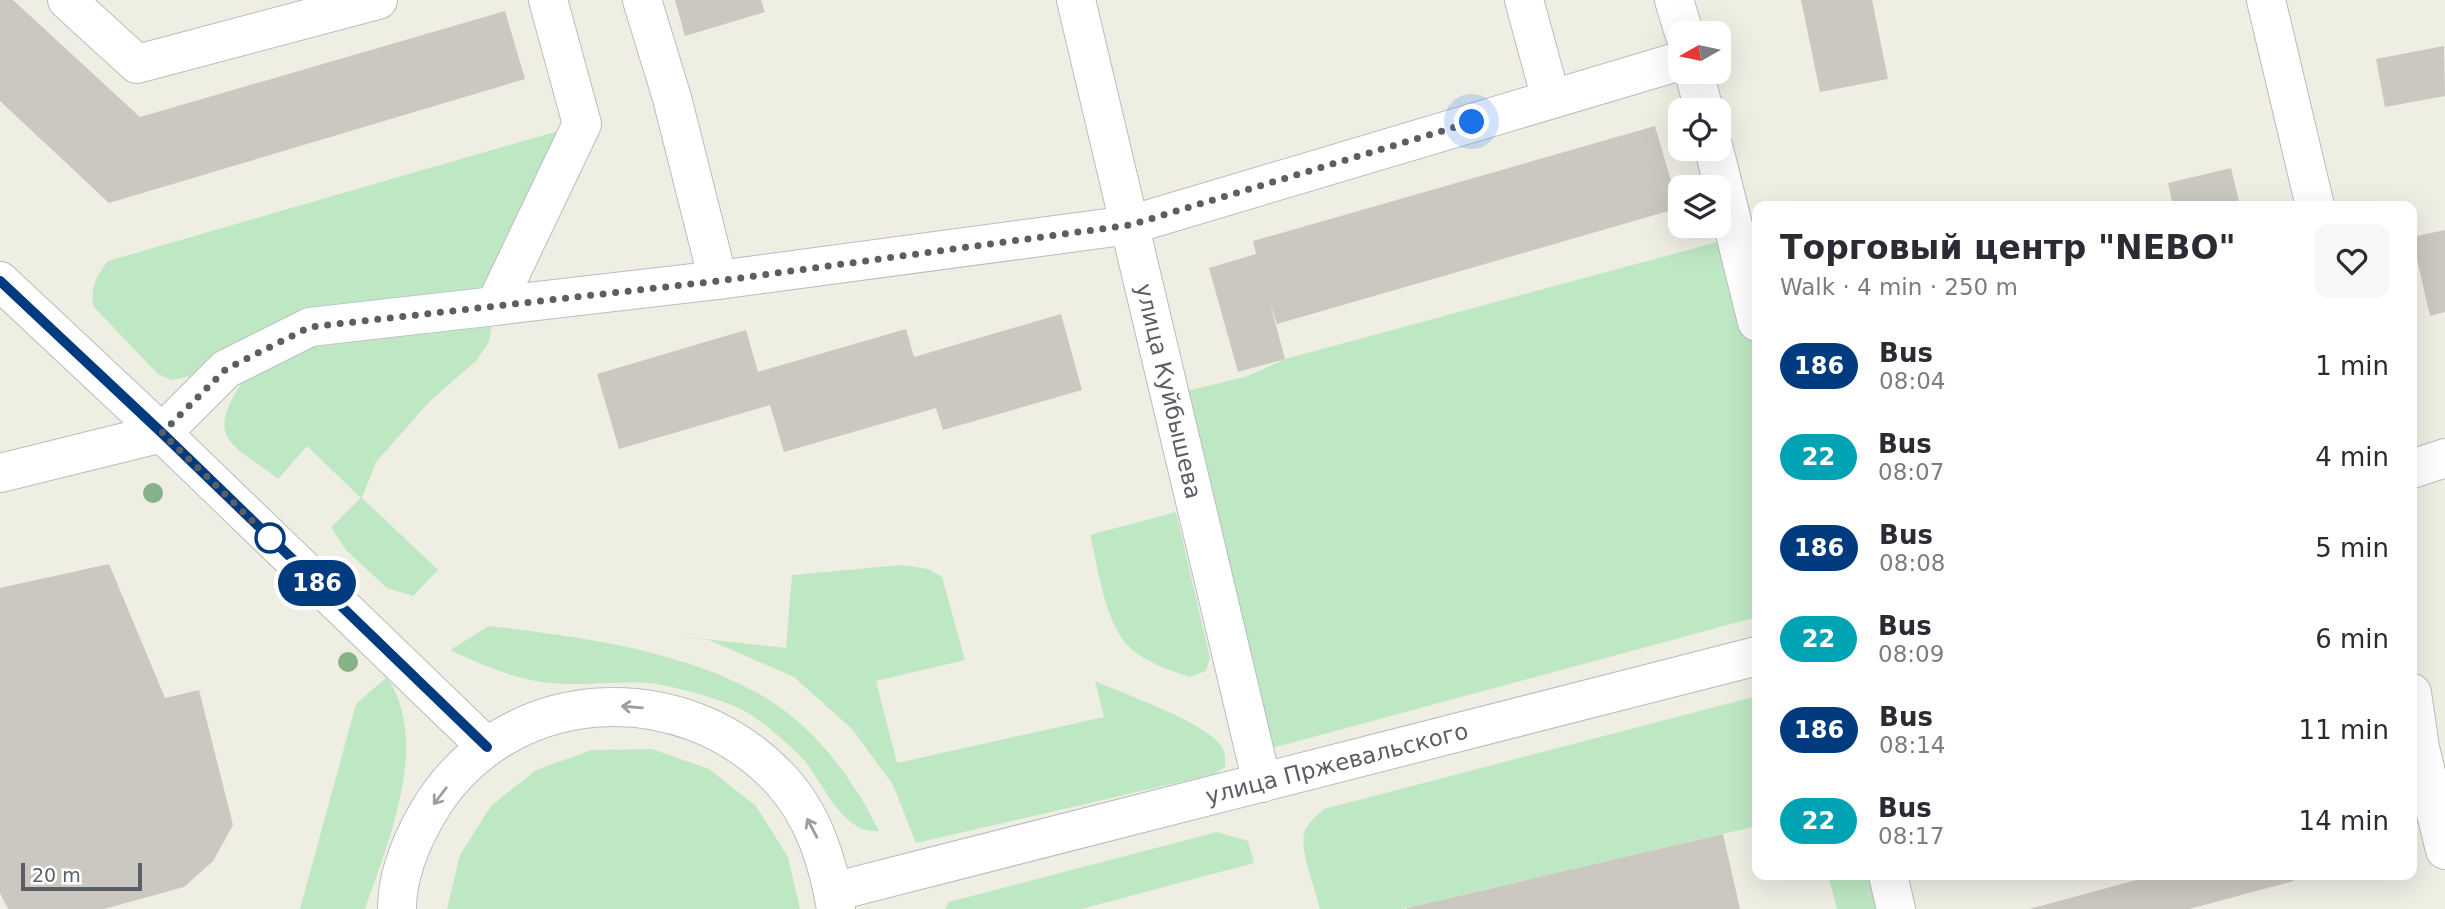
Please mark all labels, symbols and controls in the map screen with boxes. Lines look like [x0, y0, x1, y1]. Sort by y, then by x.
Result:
north arrow [1668, 21, 1731, 84]
map controls [1668, 21, 1731, 238]
button: locate [1668, 98, 1731, 161]
your location [1454, 104, 1489, 139]
button: layers [1668, 175, 1731, 238]
button: heart [2315, 224, 2389, 298]
text: Торговый центр "NEBO" [1780, 228, 2236, 267]
text: Walk · 4 min · 250 m [1780, 274, 2018, 300]
street label: улица Куйбышева [1131, 281, 1207, 501]
text: Bus [1879, 338, 1933, 368]
text: 1 min [2315, 351, 2389, 381]
text: 186 [1794, 352, 1844, 380]
text: 08:04 [1879, 368, 1945, 394]
text: Bus [1878, 429, 1932, 459]
text: 4 min [2315, 442, 2389, 472]
text: 22 [1802, 443, 1835, 471]
text: 08:07 [1878, 459, 1944, 485]
text: Bus [1879, 520, 1933, 550]
unlabelled marker [255, 523, 285, 553]
text: 5 min [2315, 533, 2389, 563]
text: 186 [1794, 534, 1844, 562]
text: 08:08 [1879, 550, 1945, 576]
line badge: 186 [277, 560, 357, 606]
text: 186 [292, 569, 342, 597]
text: Bus [1878, 611, 1932, 641]
text: 6 min [2315, 624, 2389, 654]
text: 22 [1802, 625, 1835, 653]
text: 08:09 [1878, 641, 1944, 667]
one-way arrow [621, 700, 644, 713]
text: Bus [1879, 702, 1933, 732]
text: 11 min [2299, 715, 2389, 745]
text: 186 [1794, 716, 1844, 744]
street label: улица Пржевальского [1203, 717, 1471, 809]
text: 08:14 [1879, 732, 1945, 758]
one-way arrow [432, 786, 447, 804]
text: Bus [1878, 793, 1932, 823]
text: 14 min [2299, 806, 2389, 836]
text: 22 [1802, 807, 1835, 835]
one-way arrow [805, 818, 819, 839]
text: 08:17 [1878, 823, 1944, 849]
scale bar [21, 860, 142, 892]
text: 20 m [32, 864, 81, 886]

